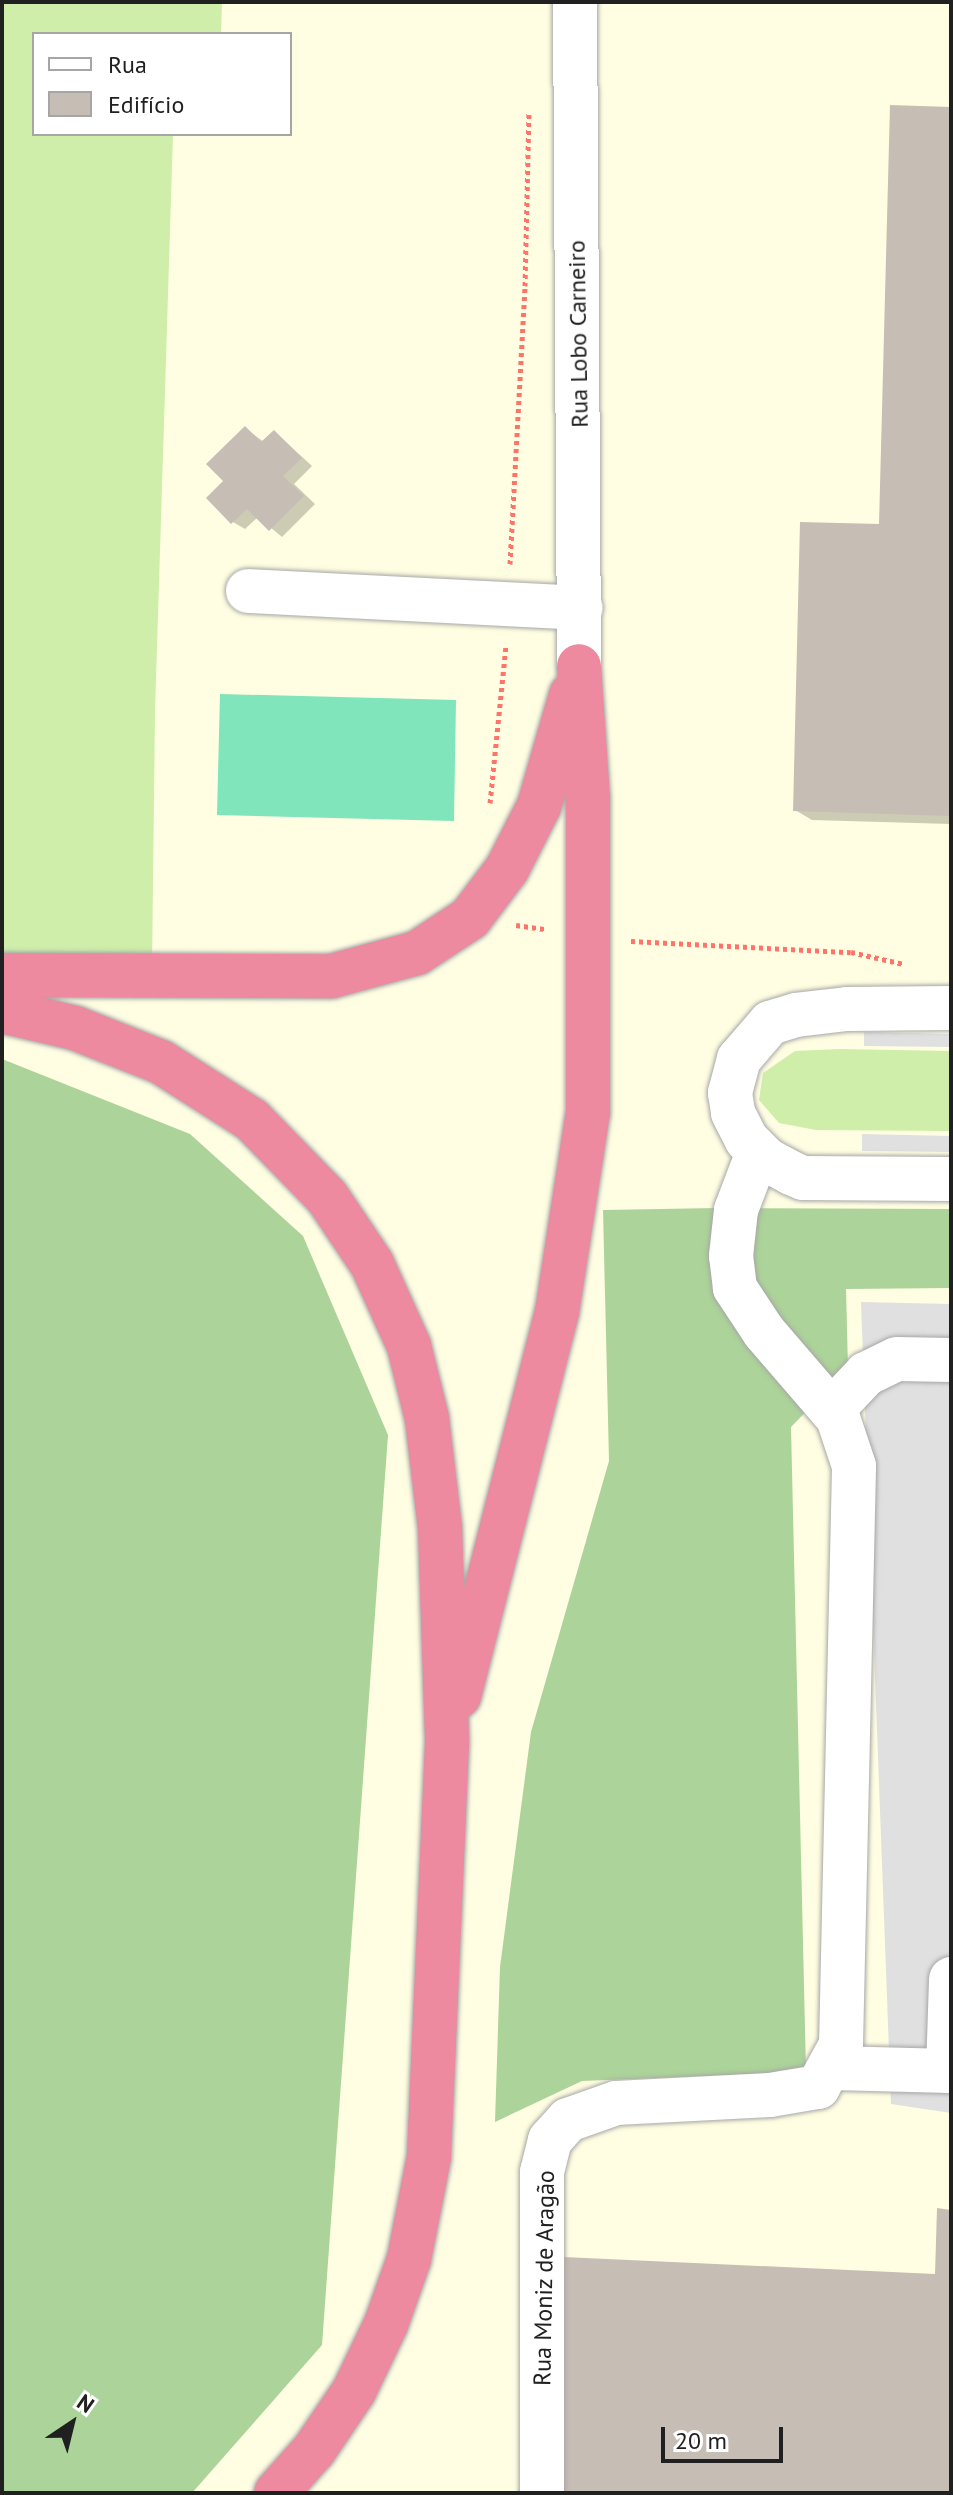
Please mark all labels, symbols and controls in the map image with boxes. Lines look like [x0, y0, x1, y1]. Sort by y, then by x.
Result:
legend [32, 32, 292, 136]
text: Rua [108, 49, 147, 80]
text: Edifício [108, 89, 184, 120]
street label: Rua Lobo Carneiro [562, 240, 594, 428]
street label: Rua Moniz de Aragão [528, 2169, 560, 2387]
north arrow [32, 2383, 112, 2463]
text: N [72, 2388, 100, 2419]
scale bar [665, 2411, 787, 2461]
text: 20 m [675, 2425, 727, 2456]

